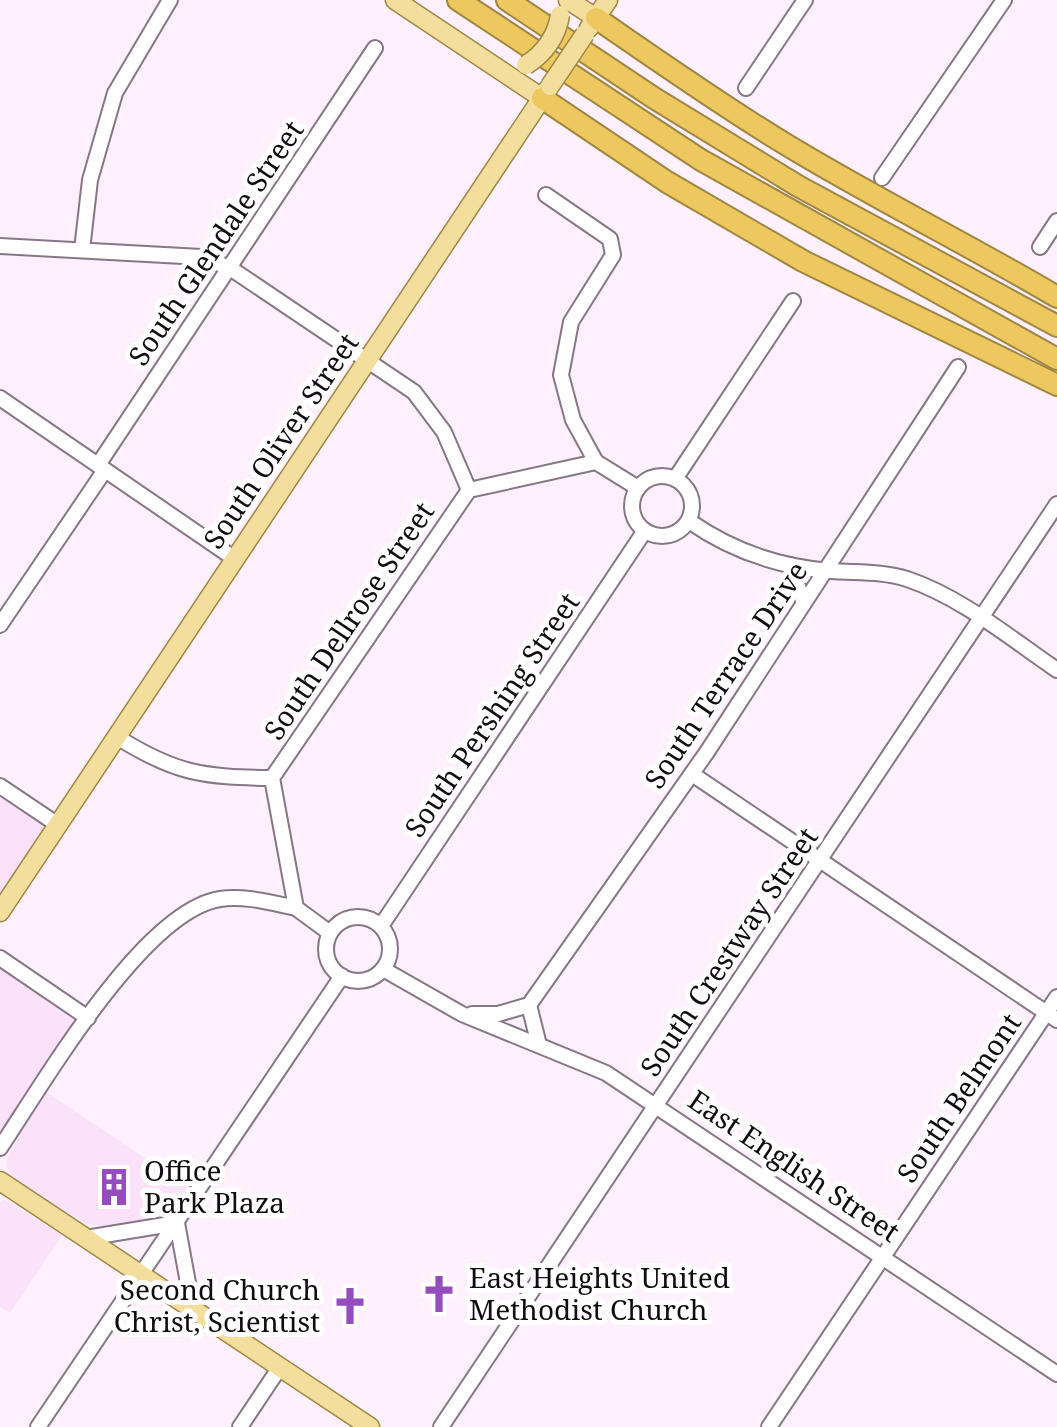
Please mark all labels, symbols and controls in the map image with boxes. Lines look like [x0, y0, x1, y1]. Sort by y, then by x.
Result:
street label: South Glendale Street [119, 112, 311, 372]
street label: South Oliver Street [194, 325, 367, 556]
street label: South Dellrose Street [254, 494, 442, 747]
street label: South Terrace Drive [635, 553, 815, 795]
street label: South Pershing Street [395, 585, 587, 844]
street label: South Crestway Street [631, 819, 826, 1083]
street label: South Belmont [887, 1005, 1029, 1190]
street label: East English Street [682, 1080, 908, 1250]
place label: Office Park Plaza [144, 1151, 285, 1221]
building icon: Office Park Plaza [93, 1166, 135, 1208]
place label: East Heights United Methodist Church [469, 1258, 730, 1328]
place label: Second Church Christ, Scientist [114, 1270, 320, 1340]
church icon: East Heights United Methodist Church [418, 1273, 460, 1315]
church icon: Second Church Christ, Scientist [329, 1285, 371, 1327]

